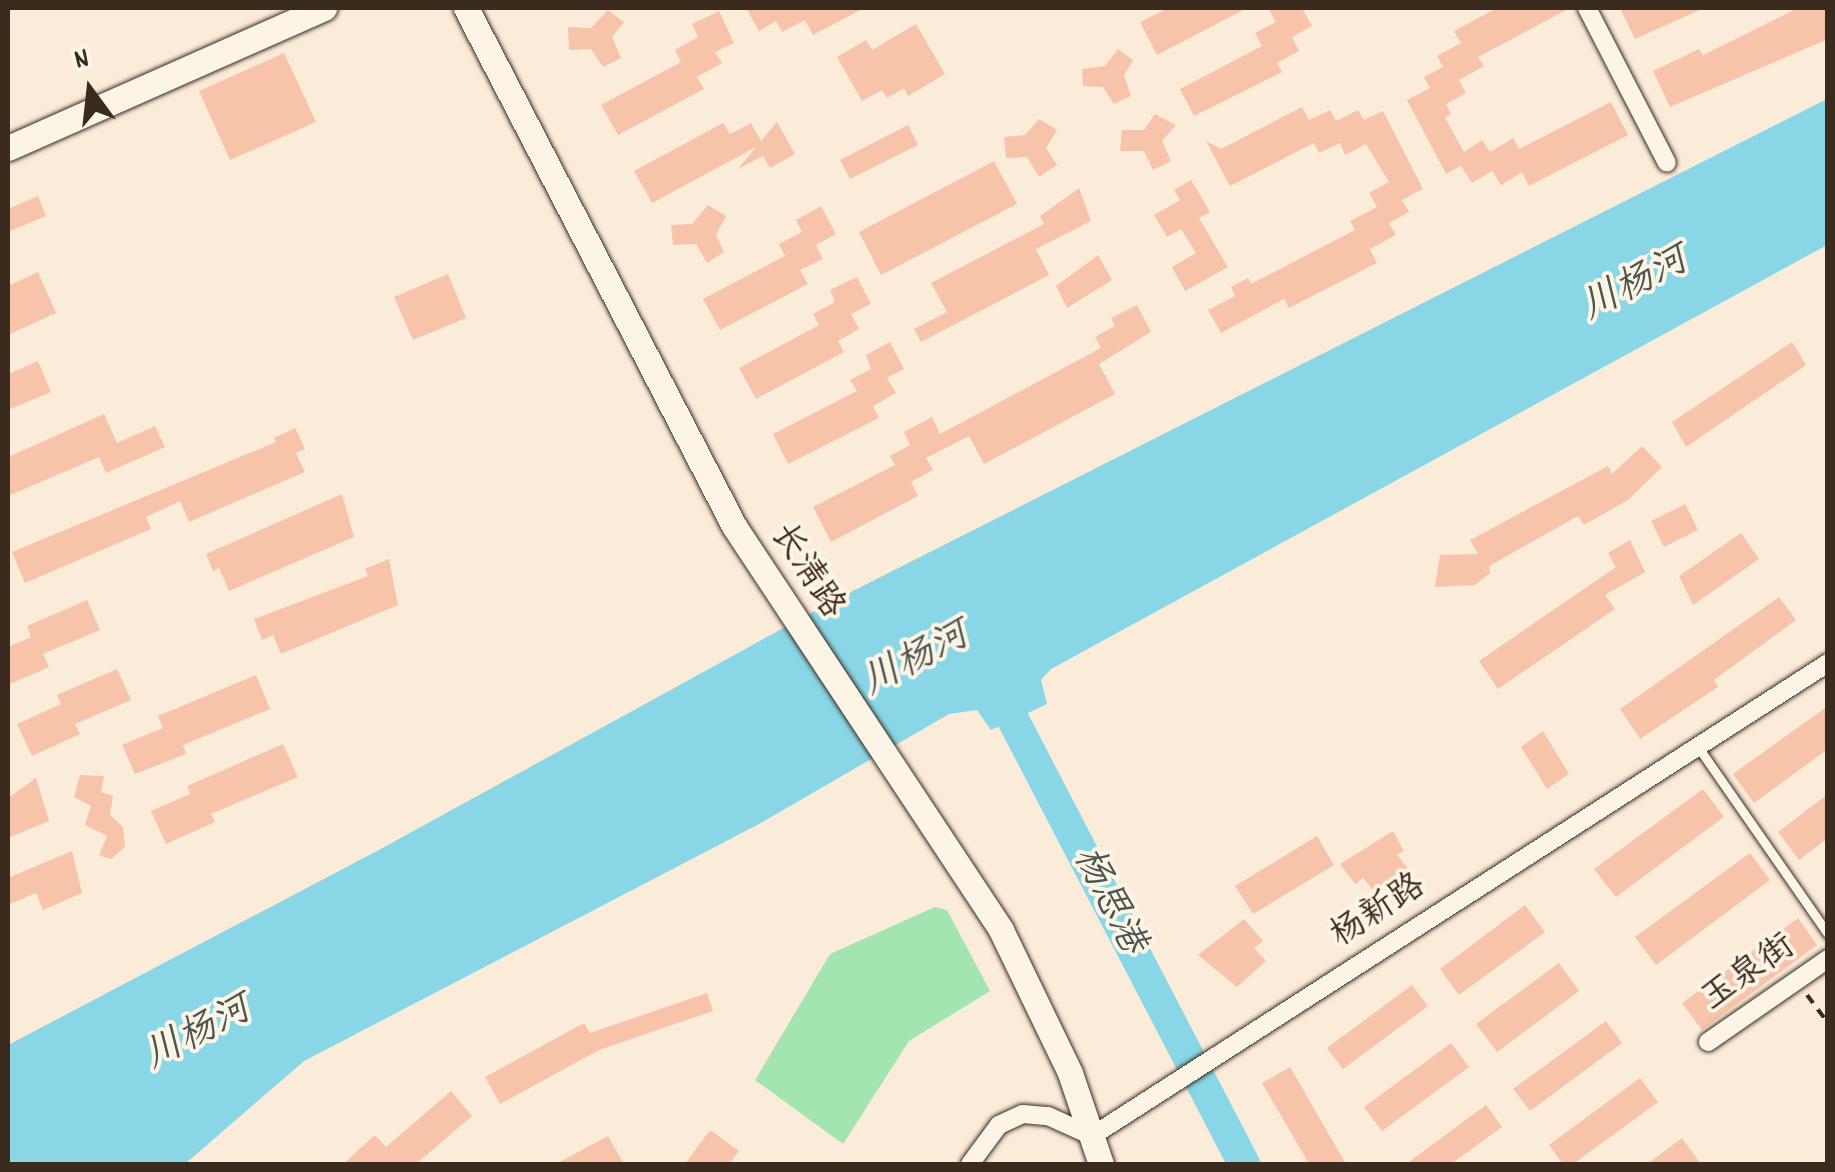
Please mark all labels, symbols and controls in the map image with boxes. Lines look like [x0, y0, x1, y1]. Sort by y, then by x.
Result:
north arrow [40, 40, 140, 140]
text: N [70, 40, 94, 82]
water label: 川杨河 [1575, 239, 1697, 333]
street label: 长清路 [760, 517, 852, 627]
water label: 川杨河 [856, 614, 978, 708]
water label: 杨思港 [1061, 840, 1153, 962]
street label: 杨新路 [1324, 866, 1434, 958]
street label: 玉泉街 [1694, 927, 1804, 1021]
water label: 川杨河 [138, 988, 260, 1082]

